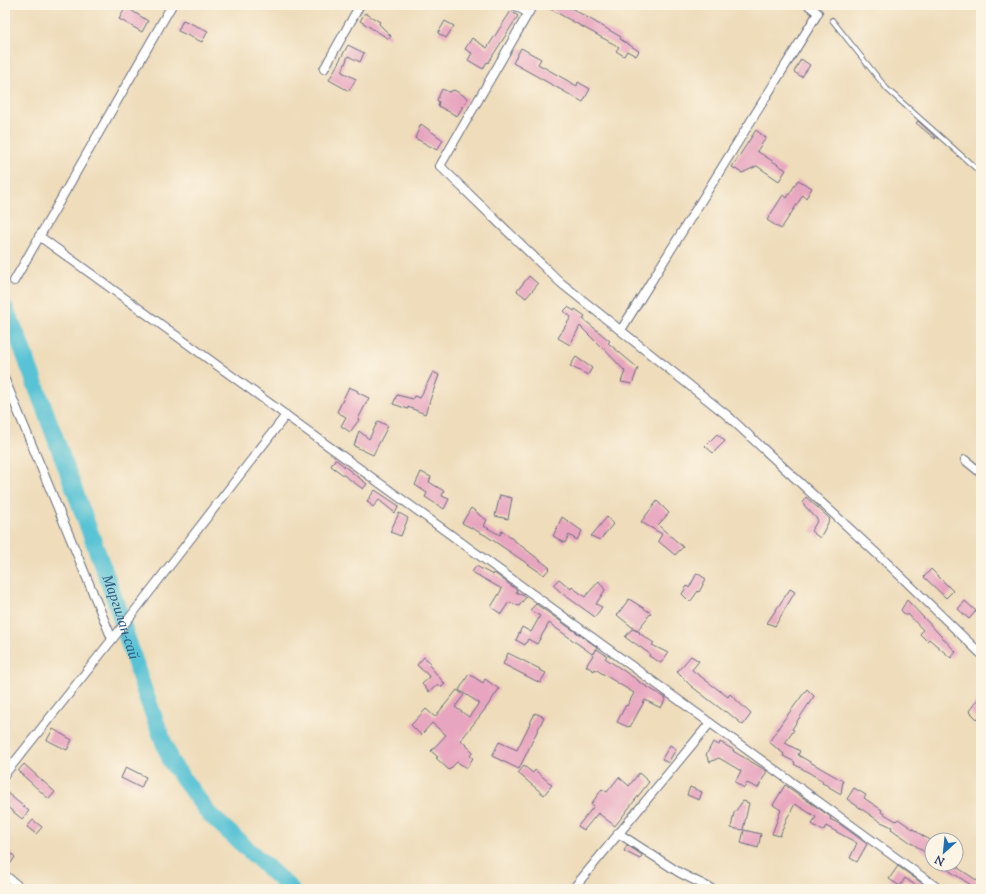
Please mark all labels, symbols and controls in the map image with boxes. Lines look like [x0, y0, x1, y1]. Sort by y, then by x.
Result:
water label: Маргилан-сай [96, 571, 144, 663]
north arrow [924, 832, 964, 872]
text: N [932, 851, 948, 870]

